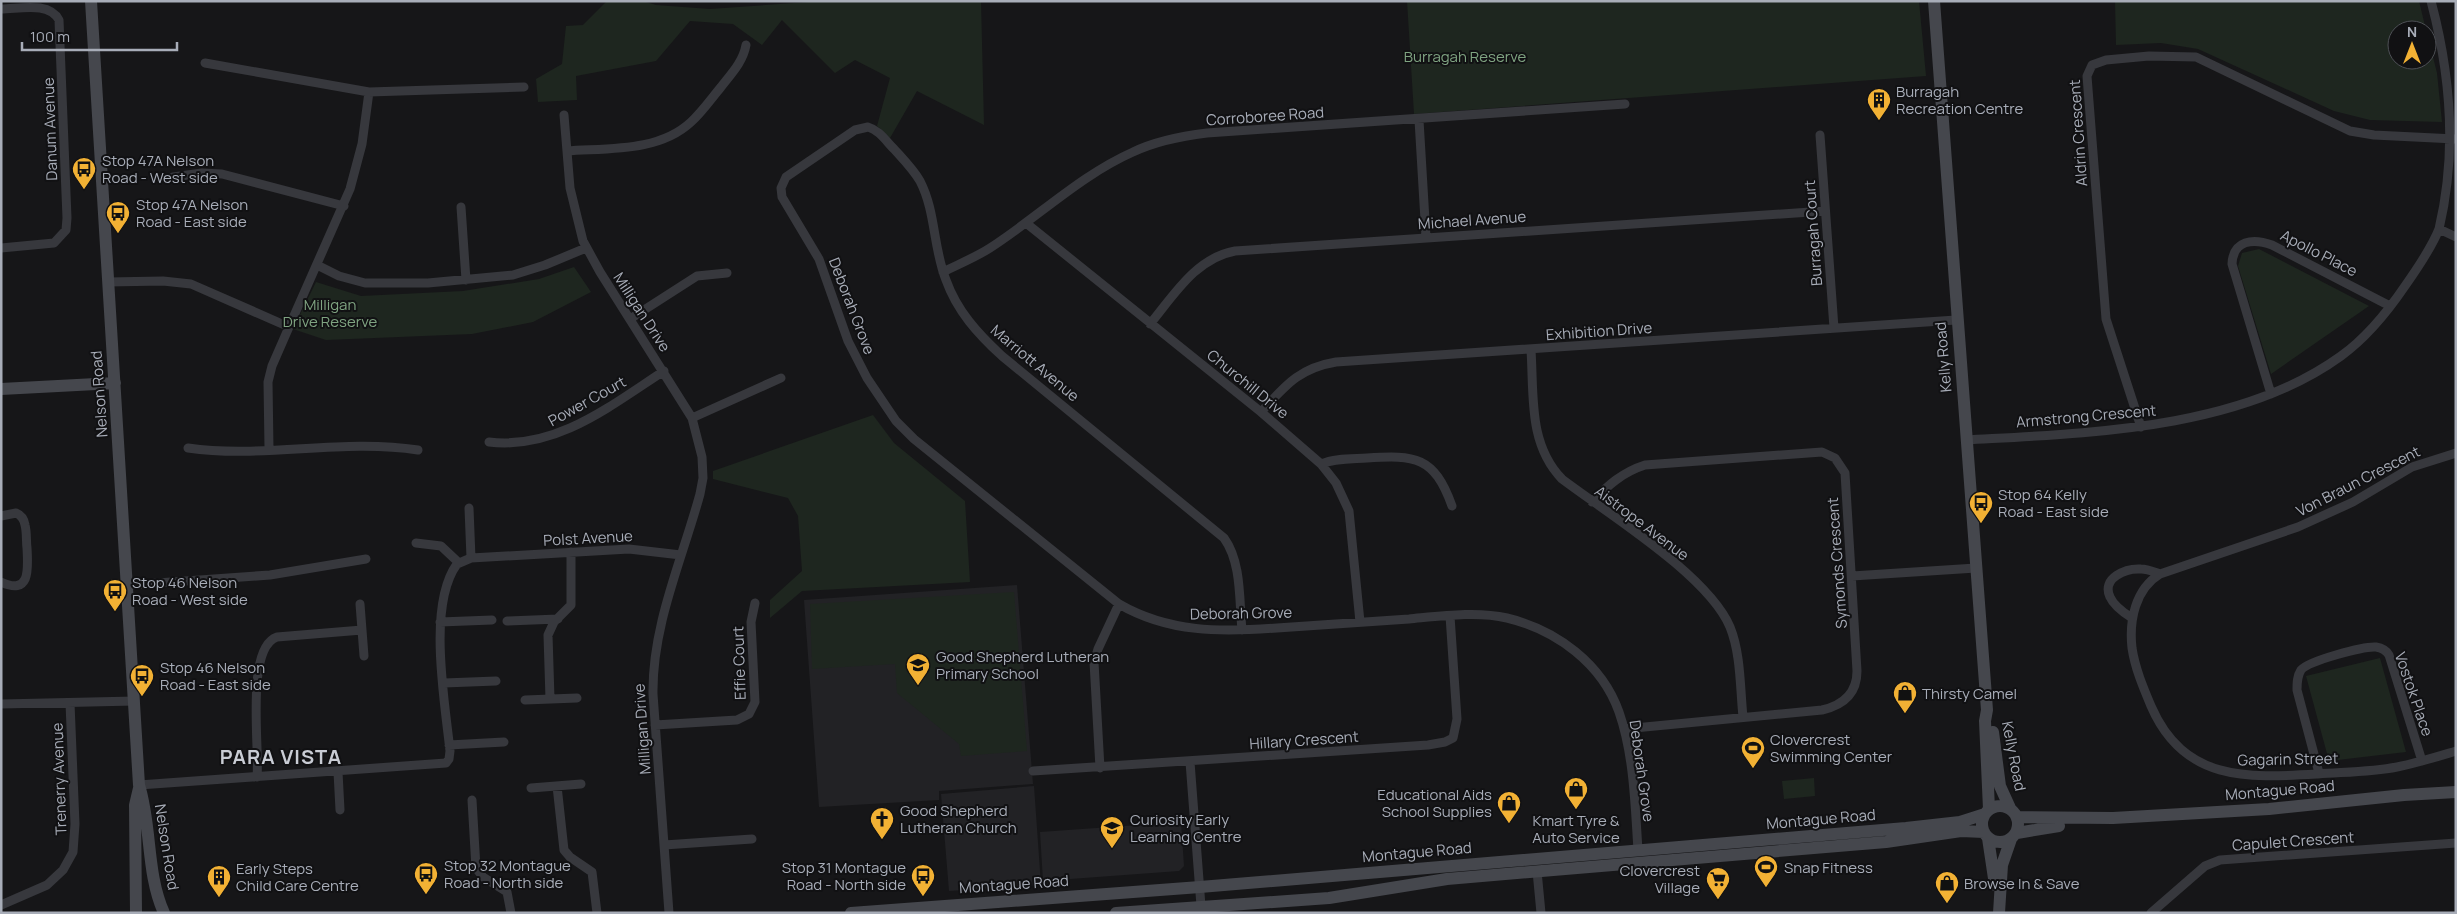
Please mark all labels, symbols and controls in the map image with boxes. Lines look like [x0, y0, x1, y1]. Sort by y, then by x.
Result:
scale bar [22, 20, 178, 52]
north arrow [2387, 20, 2437, 70]
text: N [2407, 22, 2417, 41]
text: 100 m [30, 26, 70, 47]
park label: Burragah Reserve [1404, 46, 1526, 67]
street label: Danum Avenue [38, 77, 62, 181]
street label: Aldrin Crescent [2064, 79, 2092, 187]
place label: Burragah Recreation Centre [1896, 81, 2023, 119]
building icon: Burragah Recreation Centre [1866, 87, 1892, 121]
street label: Corroboree Road [1205, 101, 1325, 131]
place label: Stop 47A Nelson Road - West side [102, 150, 218, 188]
bus stop icon: Stop 47A Nelson Road - West side [71, 156, 97, 190]
street label: Burragah Court [1799, 179, 1827, 287]
place label: Stop 47A Nelson Road - East side [136, 194, 248, 232]
bus stop icon: Stop 47A Nelson Road - East side [105, 200, 131, 234]
street label: Michael Avenue [1417, 206, 1527, 234]
street label: Apollo Place [2277, 225, 2361, 281]
street label: Deborah Grove [824, 254, 880, 358]
street label: Milligan Drive [608, 268, 676, 356]
park label: Milligan Drive Reserve [283, 294, 377, 332]
street label: Exhibition Drive [1545, 317, 1653, 345]
street label: Marriott Avenue [986, 320, 1084, 406]
street label: Kelly Road [1929, 321, 1957, 393]
street label: Churchill Drive [1203, 344, 1293, 424]
street label: Nelson Road [85, 350, 113, 438]
street label: Power Court [544, 371, 630, 431]
street label: Armstrong Crescent [2015, 399, 2157, 433]
street label: Von Braun Crescent [2292, 441, 2424, 521]
street label: Aistrope Avenue [1591, 481, 1694, 566]
place label: Stop 64 Kelly Road - East side [1998, 484, 2109, 522]
bus stop icon: Stop 64 Kelly Road - East side [1968, 490, 1994, 524]
street label: Symonds Crescent [1822, 497, 1852, 629]
street label: Polst Avenue [543, 525, 634, 551]
place label: Stop 46 Nelson Road - West side [132, 572, 248, 610]
bus stop icon: Stop 46 Nelson Road - West side [102, 578, 128, 612]
street label: Deborah Grove [1190, 602, 1293, 624]
street label: Effie Court [727, 626, 751, 700]
place label: Good Shepherd Lutheran Primary School [936, 646, 1109, 684]
street label: Vostok Place [2390, 649, 2438, 739]
school or university icon: Good Shepherd Lutheran Primary School [905, 652, 931, 686]
place label: Stop 46 Nelson Road - East side [160, 657, 271, 695]
bus stop icon: Stop 46 Nelson Road - East side [129, 663, 155, 697]
shop icon: Thirsty Camel [1892, 680, 1918, 714]
street label: Milligan Drive [628, 683, 656, 775]
place label: Thirsty Camel [1922, 683, 2017, 704]
street label: Deborah Grove [1624, 719, 1660, 823]
street label: Kelly Road [1997, 719, 2031, 793]
street label: Trenerry Avenue [47, 722, 71, 836]
street label: Hillary Crescent [1249, 726, 1359, 754]
place label: Clovercrest Swimming Center [1770, 729, 1893, 767]
sports icon: Clovercrest Swimming Center [1740, 735, 1766, 769]
district label: PARA VISTA [220, 743, 342, 770]
street label: Gagarin Street [2237, 748, 2339, 770]
street label: Montague Road [2224, 775, 2336, 805]
shop icon: Kmart Tyre & Auto Service [1563, 776, 1589, 810]
place label: Educational Aids School Supplies [1377, 784, 1492, 822]
shop icon: Educational Aids School Supplies [1496, 790, 1522, 824]
place label: Good Shepherd Lutheran Church [900, 800, 1017, 838]
street label: Nelson Road [150, 803, 184, 891]
street label: Montague Road [1765, 804, 1877, 834]
church icon: Good Shepherd Lutheran Church [869, 806, 895, 840]
place label: Curiosity Early Learning Centre [1130, 809, 1242, 847]
place label: Kmart Tyre & Auto Service [1532, 810, 1620, 848]
school or university icon: Curiosity Early Learning Centre [1099, 815, 1125, 849]
street label: Capulet Crescent [2231, 826, 2355, 856]
street label: Montague Road [1361, 837, 1473, 867]
sports icon: Snap Fitness [1753, 854, 1779, 888]
place label: Stop 32 Montague Road - North side [444, 855, 571, 893]
place label: Stop 31 Montague Road - North side [782, 857, 906, 895]
place label: Snap Fitness [1784, 857, 1873, 878]
place label: Early Steps Child Care Centre [236, 858, 359, 896]
place label: Clovercrest Village [1620, 860, 1700, 898]
bus stop icon: Stop 32 Montague Road - North side [413, 861, 439, 895]
bus stop icon: Stop 31 Montague Road - North side [910, 863, 936, 897]
building icon: Early Steps Child Care Centre [206, 864, 232, 898]
supermarket icon: Clovercrest Village [1705, 866, 1731, 900]
street label: Montague Road [958, 870, 1070, 898]
shop icon: Browse In & Save [1934, 870, 1960, 904]
place label: Browse In & Save [1964, 873, 2080, 894]

